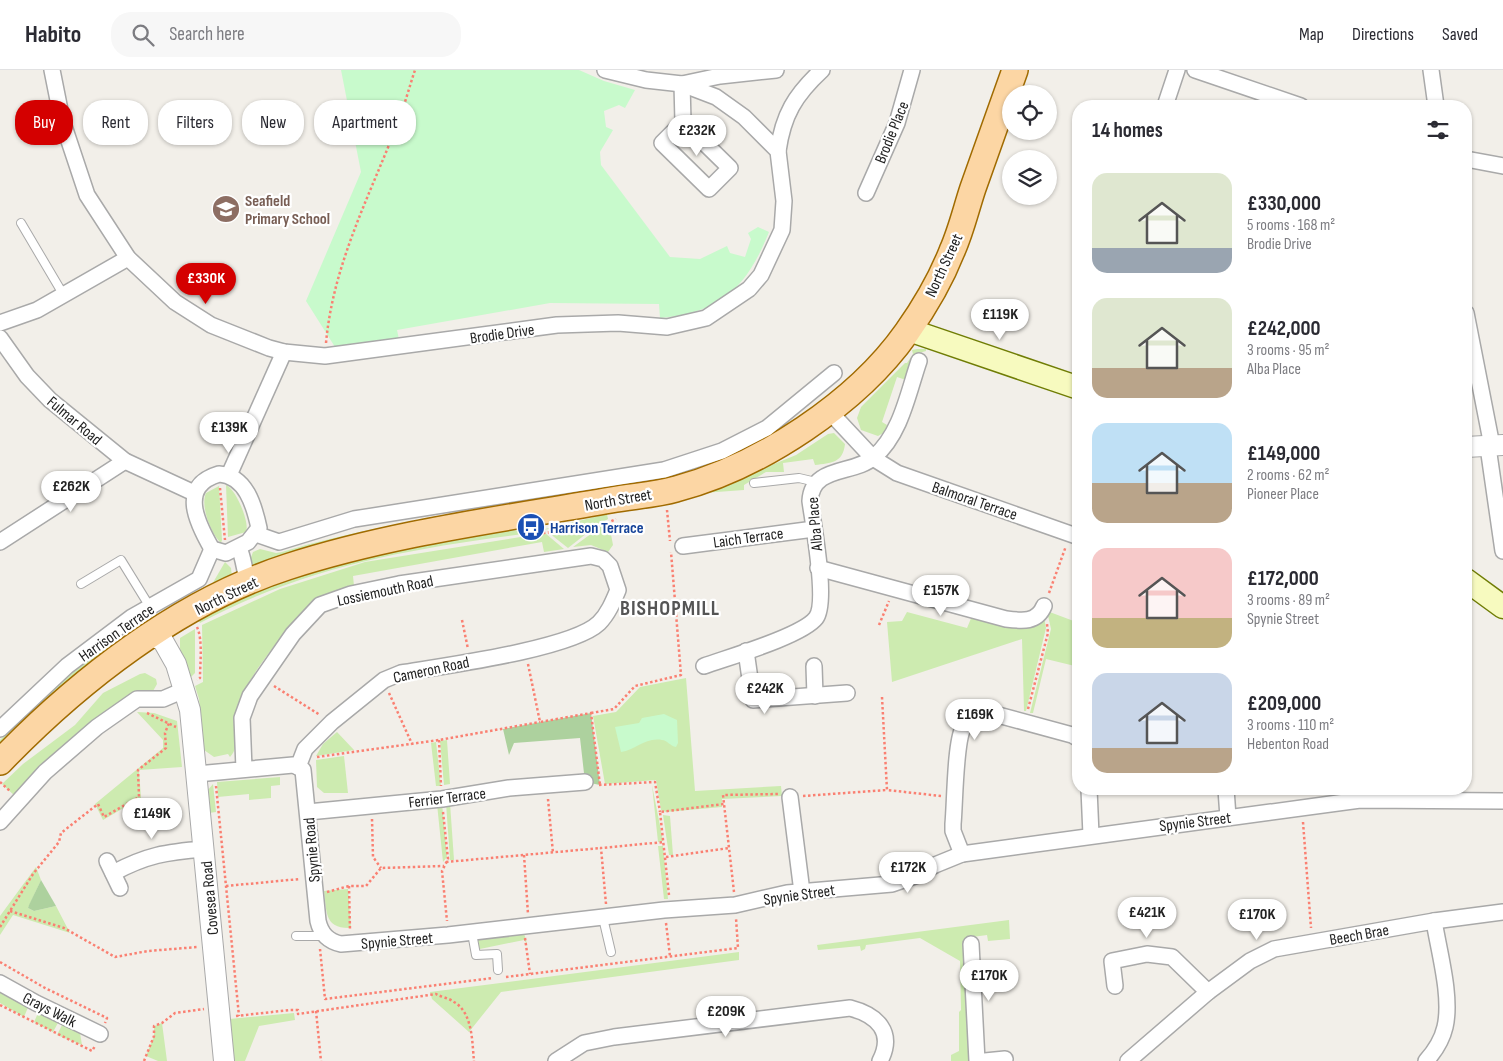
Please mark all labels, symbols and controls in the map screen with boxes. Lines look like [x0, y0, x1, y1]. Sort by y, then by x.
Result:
search box [111, 12, 461, 57]
text: Habito [25, 20, 81, 49]
icon: search [129, 21, 157, 49]
text: Search here [169, 23, 245, 46]
text: Map [1299, 24, 1324, 45]
text: Directions [1352, 24, 1414, 45]
text: Saved [1442, 24, 1478, 45]
map controls [1002, 85, 1057, 205]
button: locate [1002, 85, 1057, 140]
street label: Brodie Place [871, 99, 913, 166]
chip: Buy [15, 100, 73, 145]
chip: Rent [83, 100, 148, 145]
chip: Filters [158, 100, 232, 145]
chip: New [242, 100, 304, 145]
chip: Apartment [314, 100, 416, 145]
pin: £232K [662, 114, 732, 157]
icon: filters [1424, 116, 1452, 144]
text: 14 homes [1092, 118, 1163, 143]
text: £232K [678, 121, 716, 140]
button: layers [1002, 150, 1057, 205]
text: £330,000 [1247, 191, 1321, 216]
place label: Seafield Primary School [245, 192, 330, 229]
icon: home [1132, 193, 1192, 253]
school or university icon: Seafield Primary School [211, 194, 241, 224]
text: 5 rooms · 168 m² [1247, 216, 1335, 235]
street label: North Street [921, 231, 967, 300]
text: Brodie Drive [1247, 235, 1312, 254]
pin: £330K [171, 262, 241, 305]
text: £330K [187, 269, 225, 288]
pin: £119K [965, 298, 1035, 341]
text: £119K [982, 305, 1018, 324]
text: £242,000 [1247, 316, 1321, 341]
icon: home [1132, 318, 1192, 378]
street label: Brodie Drive [469, 321, 536, 348]
text: 3 rooms · 95 m² [1247, 341, 1329, 360]
text: Alba Place [1247, 360, 1301, 379]
street label: Fulmar Road [43, 393, 105, 450]
pin: £139K [194, 412, 264, 454]
text: £139K [210, 418, 248, 437]
text: £149,000 [1247, 441, 1320, 466]
icon: home [1132, 443, 1192, 503]
text: 2 rooms · 62 m² [1247, 466, 1330, 485]
pin: £262K [36, 470, 106, 513]
text: £262K [52, 477, 90, 496]
street label: Balmoral Terrace [929, 478, 1020, 525]
street label: North Street [583, 485, 653, 516]
text: Pioneer Place [1247, 485, 1319, 504]
street label: Alba Place [804, 496, 827, 553]
bus stop icon: Harrison Terrace [516, 512, 546, 542]
place label: Harrison Terrace [550, 519, 644, 538]
street label: Laich Terrace [712, 524, 784, 553]
text: £172,000 [1247, 566, 1319, 591]
icon: home [1132, 568, 1192, 628]
street label: Lossiemouth Road [336, 572, 435, 611]
street label: North Street [192, 573, 261, 620]
pin: £157K [906, 574, 976, 617]
text: £157K [923, 581, 959, 600]
text: 3 rooms · 89 m² [1247, 591, 1330, 610]
district label: BISHOPMILL [620, 596, 720, 621]
street label: Harrison Terrace [75, 600, 158, 666]
text: Spynie Street [1247, 610, 1319, 629]
street label: Cameron Road [391, 653, 471, 688]
pin: £242K [730, 672, 800, 715]
text: £242K [746, 679, 784, 698]
text: £209,000 [1247, 691, 1321, 716]
icon: home [1132, 693, 1192, 753]
pin: £169K [940, 698, 1010, 741]
text: £169K [956, 705, 994, 724]
text: 3 rooms · 110 m² [1247, 716, 1334, 735]
text: Hebenton Road [1247, 735, 1329, 754]
street label: Ferrier Terrace [407, 784, 487, 813]
pin: £149K [117, 798, 187, 840]
text: £149K [133, 804, 171, 823]
street label: Spynie Street [1158, 809, 1232, 836]
street label: Spynie Road [300, 817, 325, 883]
pin: £172K [873, 852, 943, 894]
text: £172K [890, 858, 926, 877]
street label: Covesea Road [198, 860, 223, 936]
street label: Spynie Street [762, 881, 836, 910]
pin: £421K [1112, 896, 1182, 939]
pin: £170K [1222, 898, 1292, 941]
text: £421K [1129, 903, 1165, 922]
text: £170K [1239, 905, 1275, 924]
street label: Beech Brae [1328, 921, 1390, 950]
street label: Spynie Street [360, 929, 434, 954]
pin: £170K [954, 960, 1024, 1002]
text: £170K [971, 966, 1007, 985]
street label: Grays Walk [19, 989, 80, 1032]
pin: £209K [691, 996, 761, 1038]
text: £209K [707, 1002, 745, 1021]

